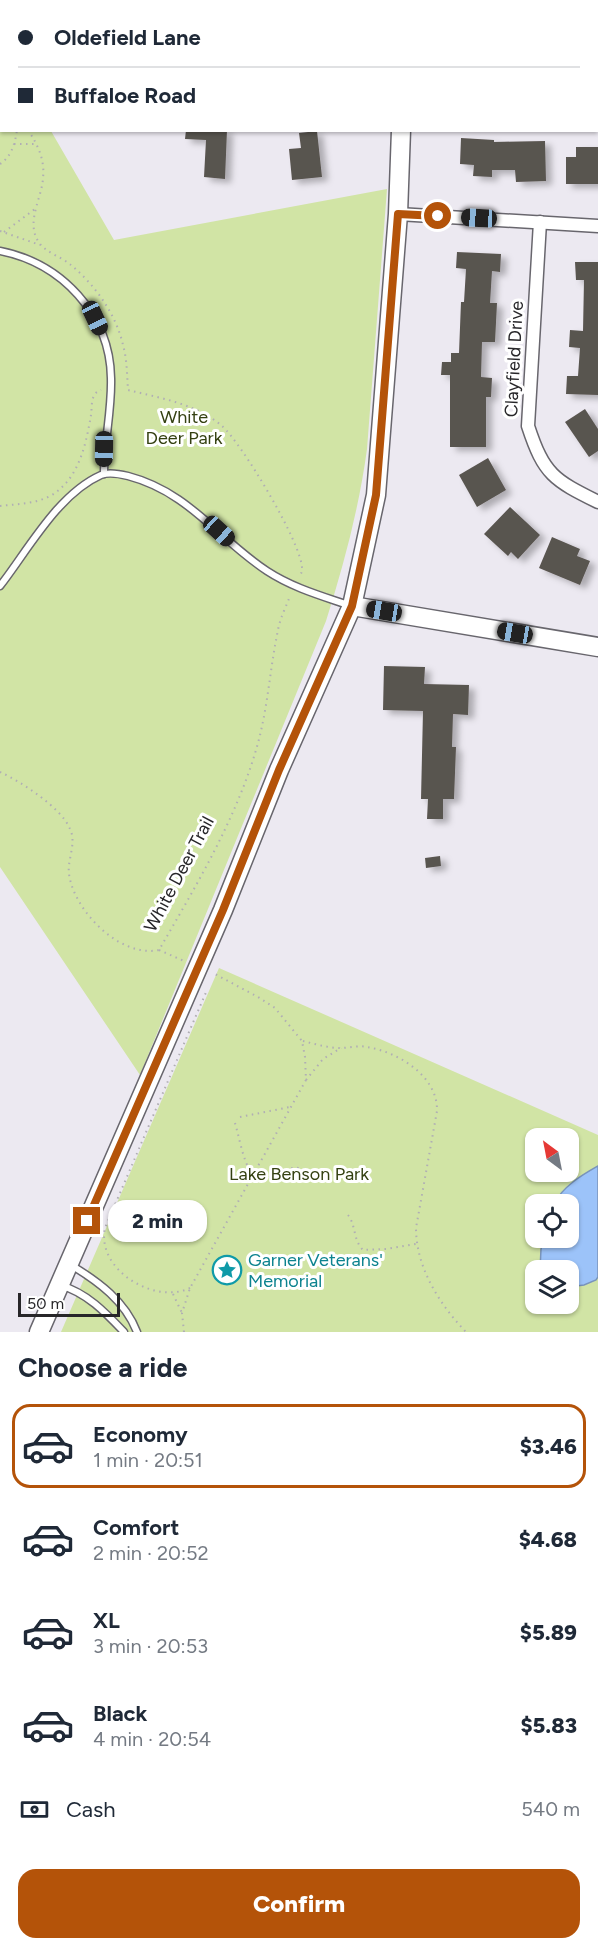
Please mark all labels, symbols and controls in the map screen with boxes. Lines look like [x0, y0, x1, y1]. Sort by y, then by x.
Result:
text: Oldefield Lane [54, 24, 201, 51]
text: Buffaloe Road [54, 82, 196, 109]
route start [424, 202, 451, 229]
car [461, 208, 497, 228]
car [79, 298, 111, 338]
street label: Clayfield Drive [500, 300, 528, 418]
park label: White Deer Park [146, 406, 223, 449]
car [95, 431, 113, 467]
car [200, 512, 238, 550]
car [365, 599, 403, 623]
car [496, 621, 534, 645]
street label: White Deer Trail [139, 812, 219, 936]
north arrow [525, 1128, 579, 1182]
map controls [525, 1128, 579, 1314]
park label: Lake Benson Park [229, 1163, 369, 1185]
button: locate [525, 1194, 579, 1248]
callout: 2 min [108, 1200, 207, 1242]
route end [73, 1207, 100, 1234]
text: 2 min [132, 1209, 183, 1233]
place label: Garner Veterans' Memorial [248, 1249, 383, 1292]
place icon: Garner Veterans' Memorial [211, 1254, 243, 1286]
button: layers [525, 1260, 579, 1314]
scale bar [18, 1290, 120, 1318]
text: 50 m [27, 1294, 64, 1313]
text: Choose a ride [18, 1351, 187, 1384]
icon: car [21, 1419, 75, 1473]
text: Economy [93, 1421, 188, 1448]
text: $3.46 [520, 1433, 577, 1460]
text: 1 min · 20:51 [93, 1448, 203, 1472]
icon: car [21, 1512, 75, 1566]
text: Comfort [93, 1514, 179, 1541]
text: $4.68 [519, 1526, 577, 1553]
text: 2 min · 20:52 [93, 1541, 209, 1565]
icon: car [21, 1605, 75, 1659]
text: XL [93, 1607, 120, 1634]
text: $5.89 [520, 1619, 577, 1646]
text: 3 min · 20:53 [93, 1634, 208, 1658]
icon: car [21, 1698, 75, 1752]
text: Black [93, 1700, 147, 1727]
text: $5.83 [520, 1712, 577, 1739]
text: 4 min · 20:54 [93, 1727, 211, 1751]
icon: cash [18, 1793, 51, 1826]
text: Cash [66, 1796, 116, 1823]
text: 540 m [521, 1797, 580, 1821]
button: Confirm [18, 1869, 580, 1938]

